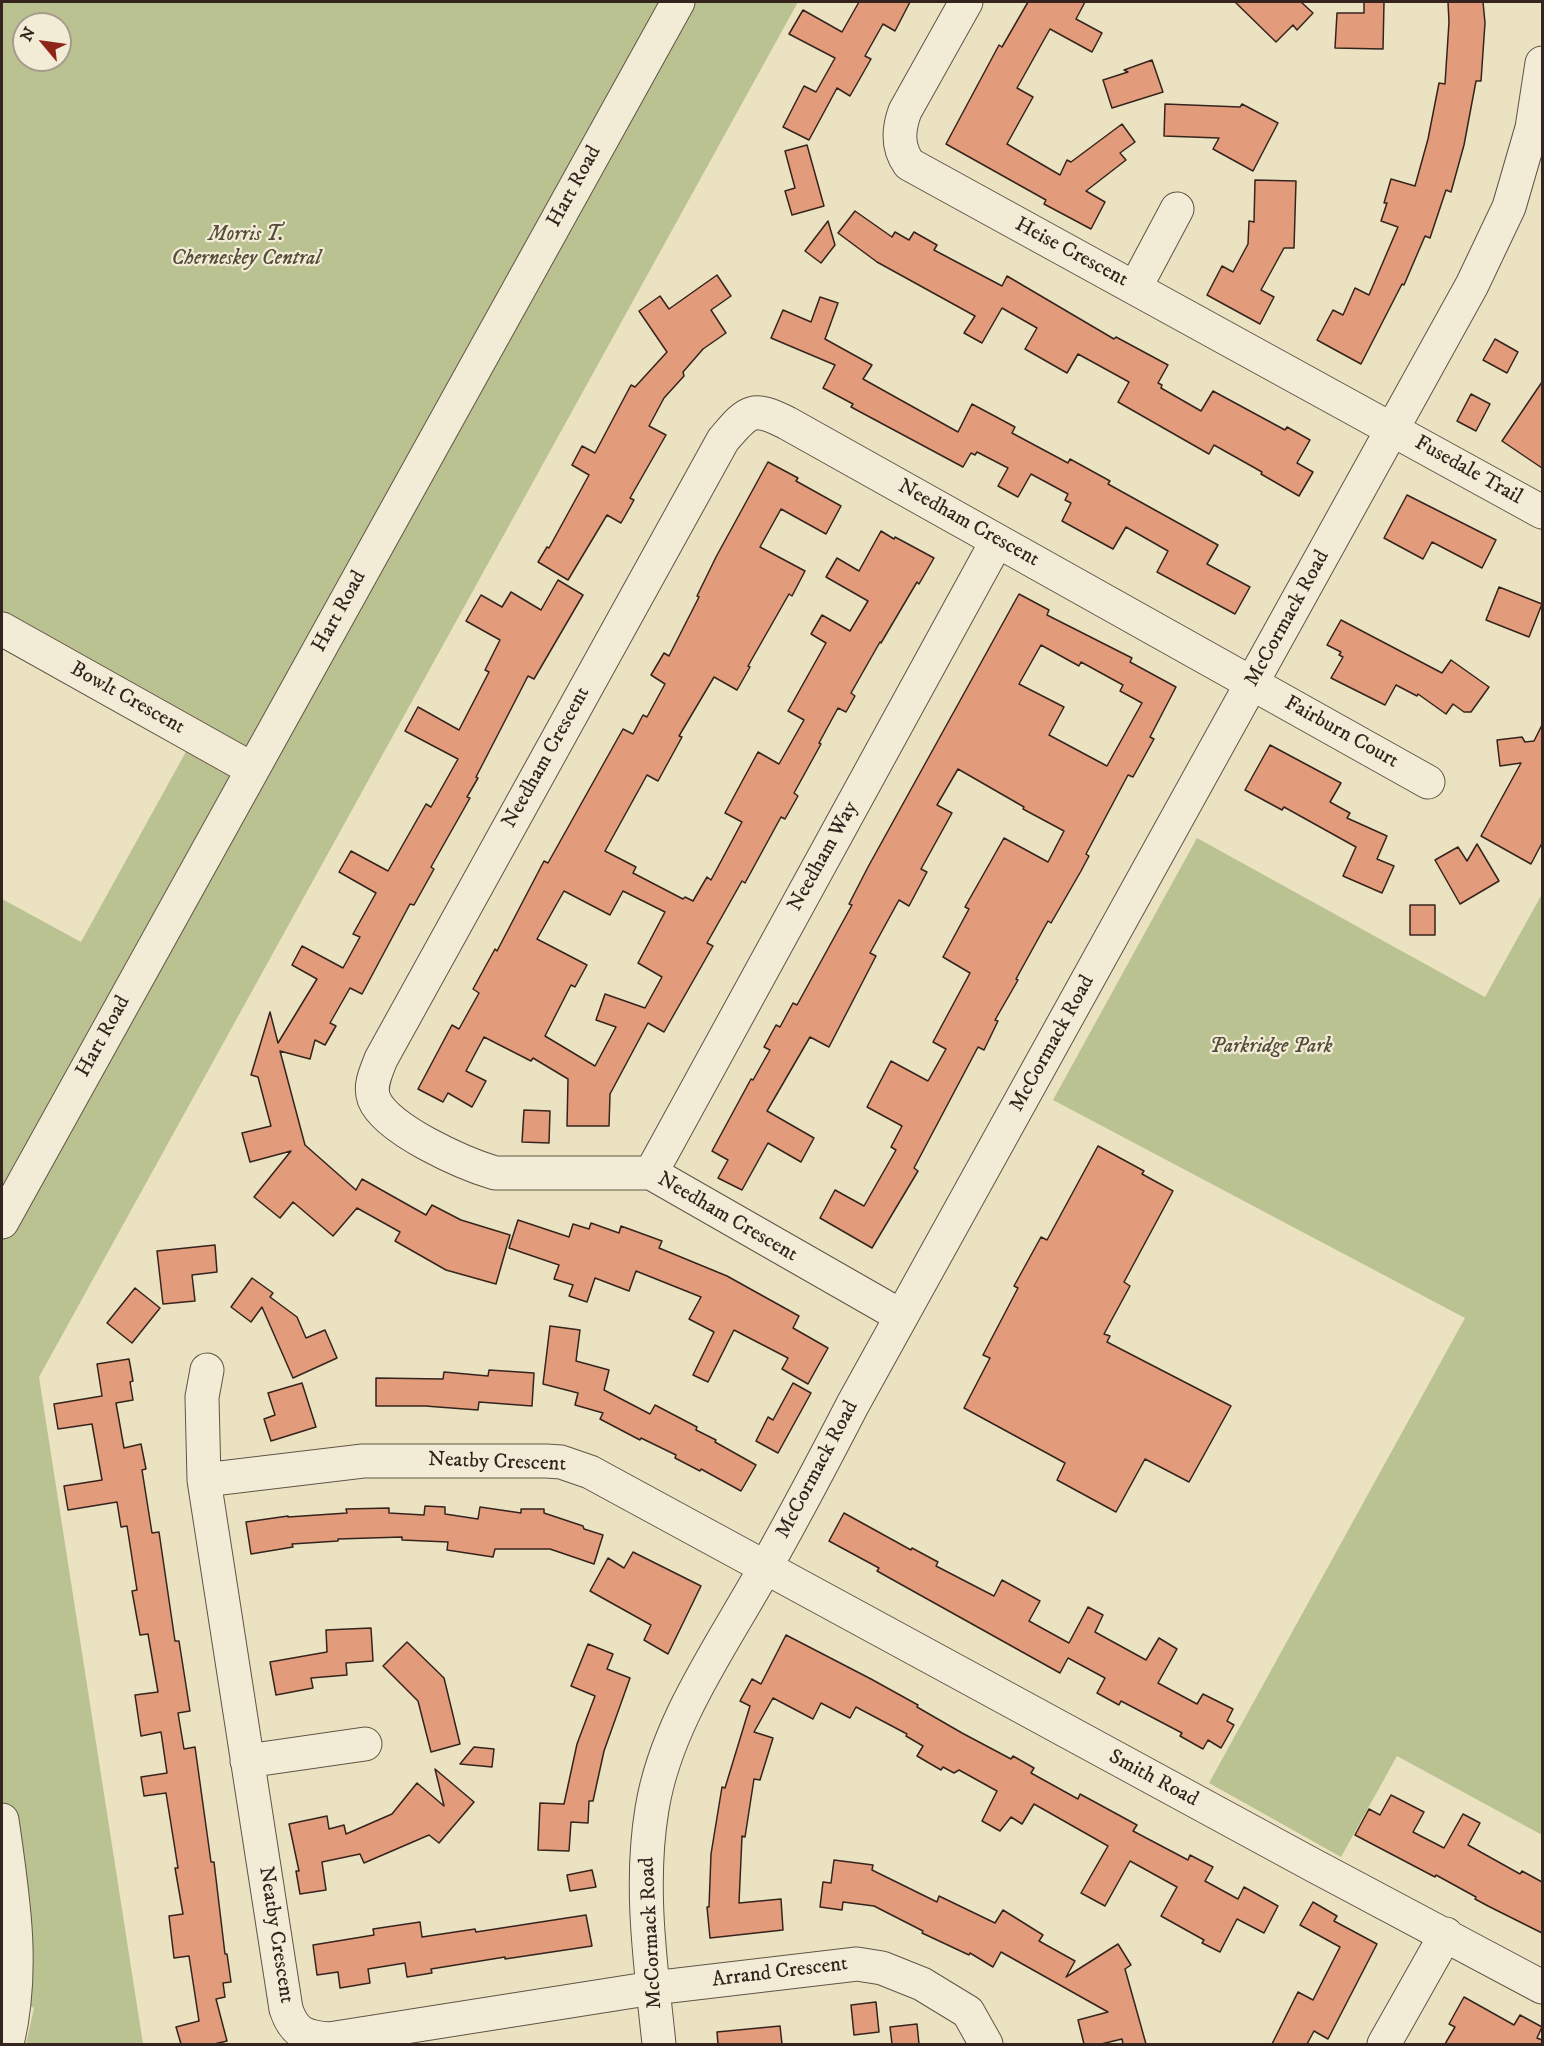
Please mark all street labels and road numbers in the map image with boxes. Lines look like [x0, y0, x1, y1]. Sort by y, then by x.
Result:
street label: Hart Road [542, 142, 608, 232]
street label: Heise Crescent [1010, 213, 1132, 293]
street label: Fusedale Trail [1410, 431, 1526, 511]
street label: Needham Crescent [893, 475, 1043, 573]
street label: McCormack Road [1240, 546, 1336, 692]
street label: Hart Road [307, 567, 373, 657]
street label: Bowlt Crescent [65, 657, 189, 741]
street label: Needham Crescent [498, 683, 596, 833]
street label: Fairburn Court [1280, 691, 1402, 775]
street label: Needham Way [783, 798, 865, 916]
street label: McCormack Road [1005, 971, 1101, 1117]
street label: Hart Road [71, 992, 137, 1082]
street label: Needham Crescent [652, 1168, 802, 1268]
street label: McCormack Road [771, 1397, 865, 1543]
street label: Neatby Crescent [428, 1448, 566, 1478]
street label: Smith Road [1104, 1745, 1202, 1813]
street label: McCormack Road [635, 1856, 669, 2010]
street label: Neatby Crescent [252, 1865, 298, 2005]
street label: Arrand Crescent [711, 1952, 849, 1994]

